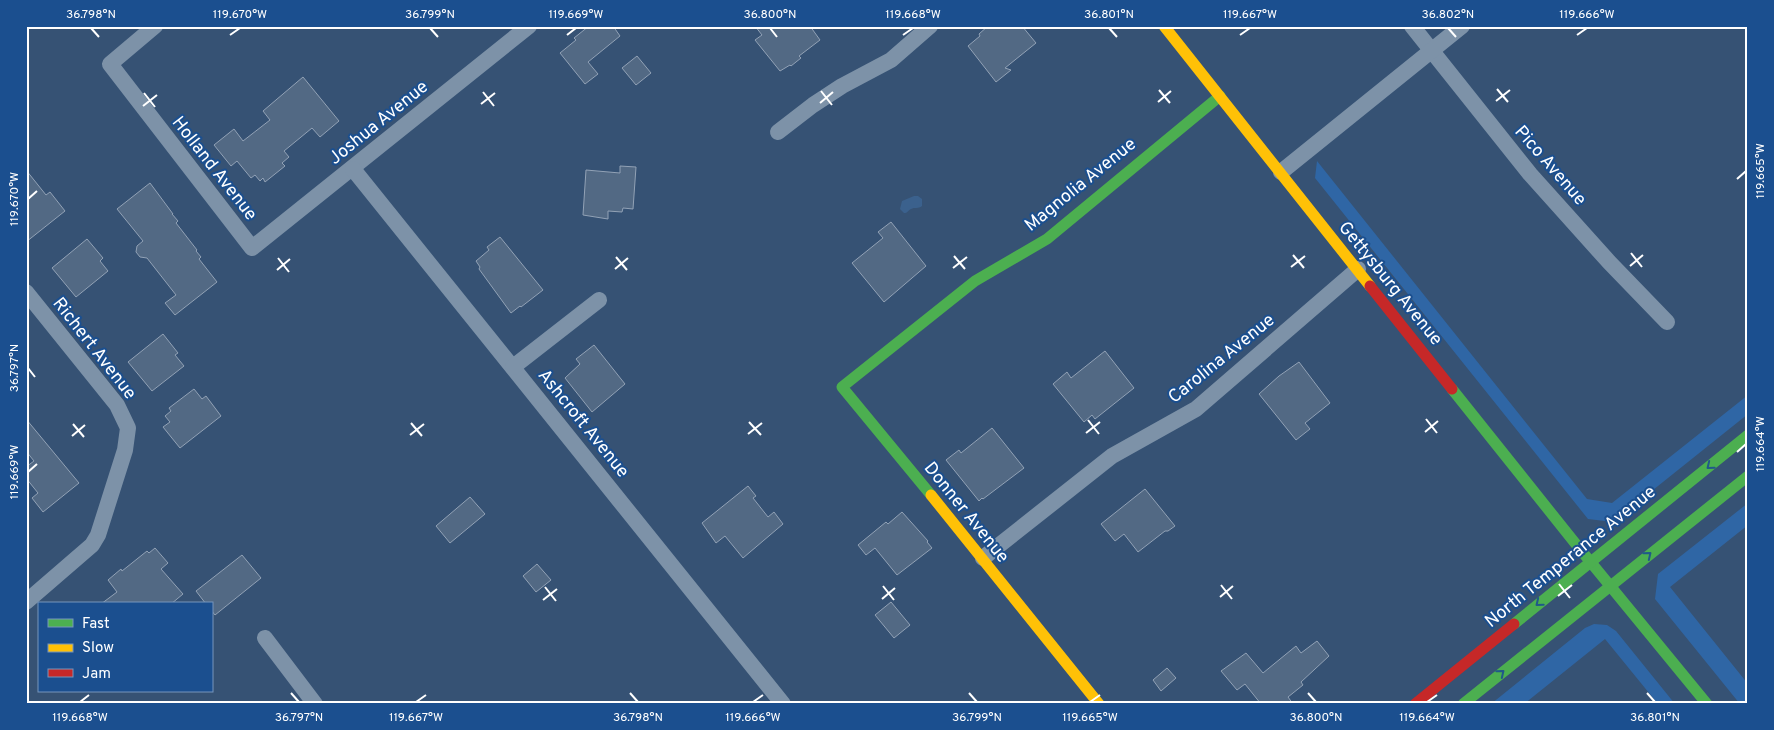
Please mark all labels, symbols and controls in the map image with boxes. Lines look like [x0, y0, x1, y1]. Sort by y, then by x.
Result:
text: 36.798°N [66, 7, 116, 23]
text: 119.670°W [213, 7, 267, 23]
text: 36.799°N [405, 7, 455, 23]
text: 119.669°W [549, 7, 603, 23]
text: 36.800°N [743, 7, 797, 23]
text: 119.668°W [885, 7, 941, 23]
text: 36.801°N [1084, 7, 1134, 23]
text: 119.667°W [1223, 7, 1277, 23]
text: 36.802°N [1422, 7, 1474, 23]
text: 119.666°W [1559, 7, 1615, 23]
street label: Joshua Avenue [324, 76, 433, 170]
street label: Holland Avenue [166, 112, 262, 226]
street label: Pico Avenue [1509, 121, 1591, 211]
street label: Magnolia Avenue [1021, 133, 1141, 237]
text: 119.665°W [1753, 143, 1769, 199]
text: 119.670°W [7, 172, 23, 226]
street label: Gettysburg Avenue [1333, 217, 1447, 351]
street label: Richert Avenue [47, 293, 141, 405]
street label: Carolina Avenue [1164, 309, 1280, 409]
text: 36.797°N [7, 344, 23, 392]
street label: Ashcroft Avenue [532, 365, 634, 483]
text: 119.664°W [1753, 416, 1769, 472]
text: 119.669°W [7, 445, 23, 499]
street label: Donner Avenue [918, 458, 1014, 568]
one-way arrow [1707, 460, 1716, 468]
street label: North Temperance Avenue [1481, 481, 1661, 633]
one-way arrow [1643, 551, 1652, 560]
one-way arrow [1536, 598, 1545, 606]
legend [38, 602, 212, 692]
text: Fast [82, 615, 110, 634]
text: Slow [82, 639, 114, 658]
text: Jam [82, 665, 111, 684]
one-way arrow [1495, 671, 1504, 679]
text: 119.668°W [52, 710, 108, 726]
text: 36.797°N [275, 710, 323, 726]
text: 119.667°W [389, 710, 443, 726]
text: 36.798°N [613, 710, 663, 726]
text: 119.666°W [725, 710, 781, 726]
text: 36.799°N [952, 710, 1002, 726]
text: 119.665°W [1062, 710, 1118, 726]
text: 36.800°N [1289, 710, 1343, 726]
text: 119.664°W [1399, 710, 1455, 726]
text: 36.801°N [1630, 710, 1680, 726]

